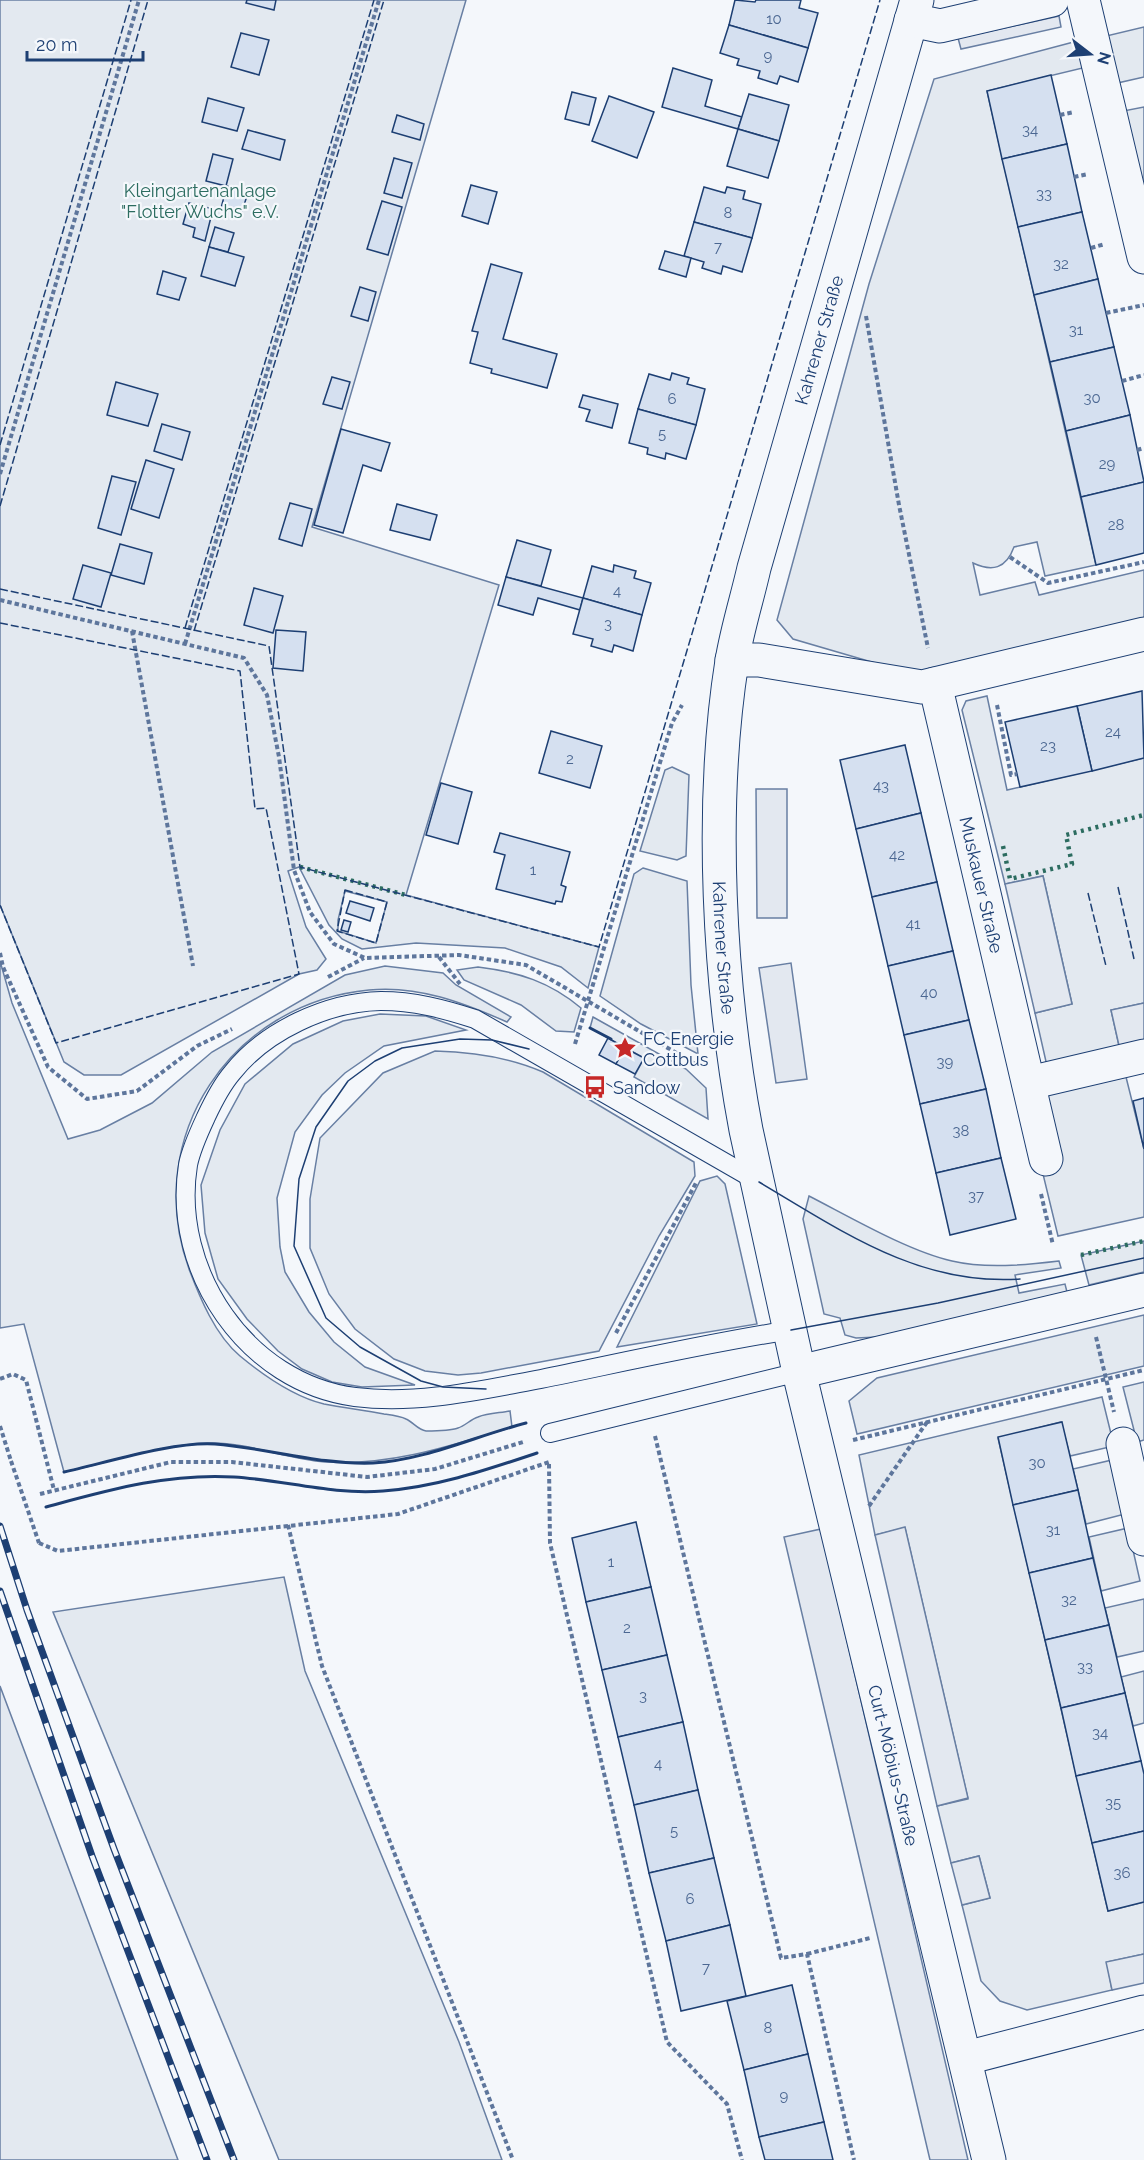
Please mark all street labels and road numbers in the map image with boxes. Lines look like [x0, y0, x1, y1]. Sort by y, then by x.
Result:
street label: Kahrener Straße [791, 273, 848, 407]
street label: Muskauer Straße [956, 814, 1008, 955]
street label: Kahrener Straße [709, 881, 739, 1016]
street label: Curt-Möbius-Straße [864, 1683, 923, 1848]

